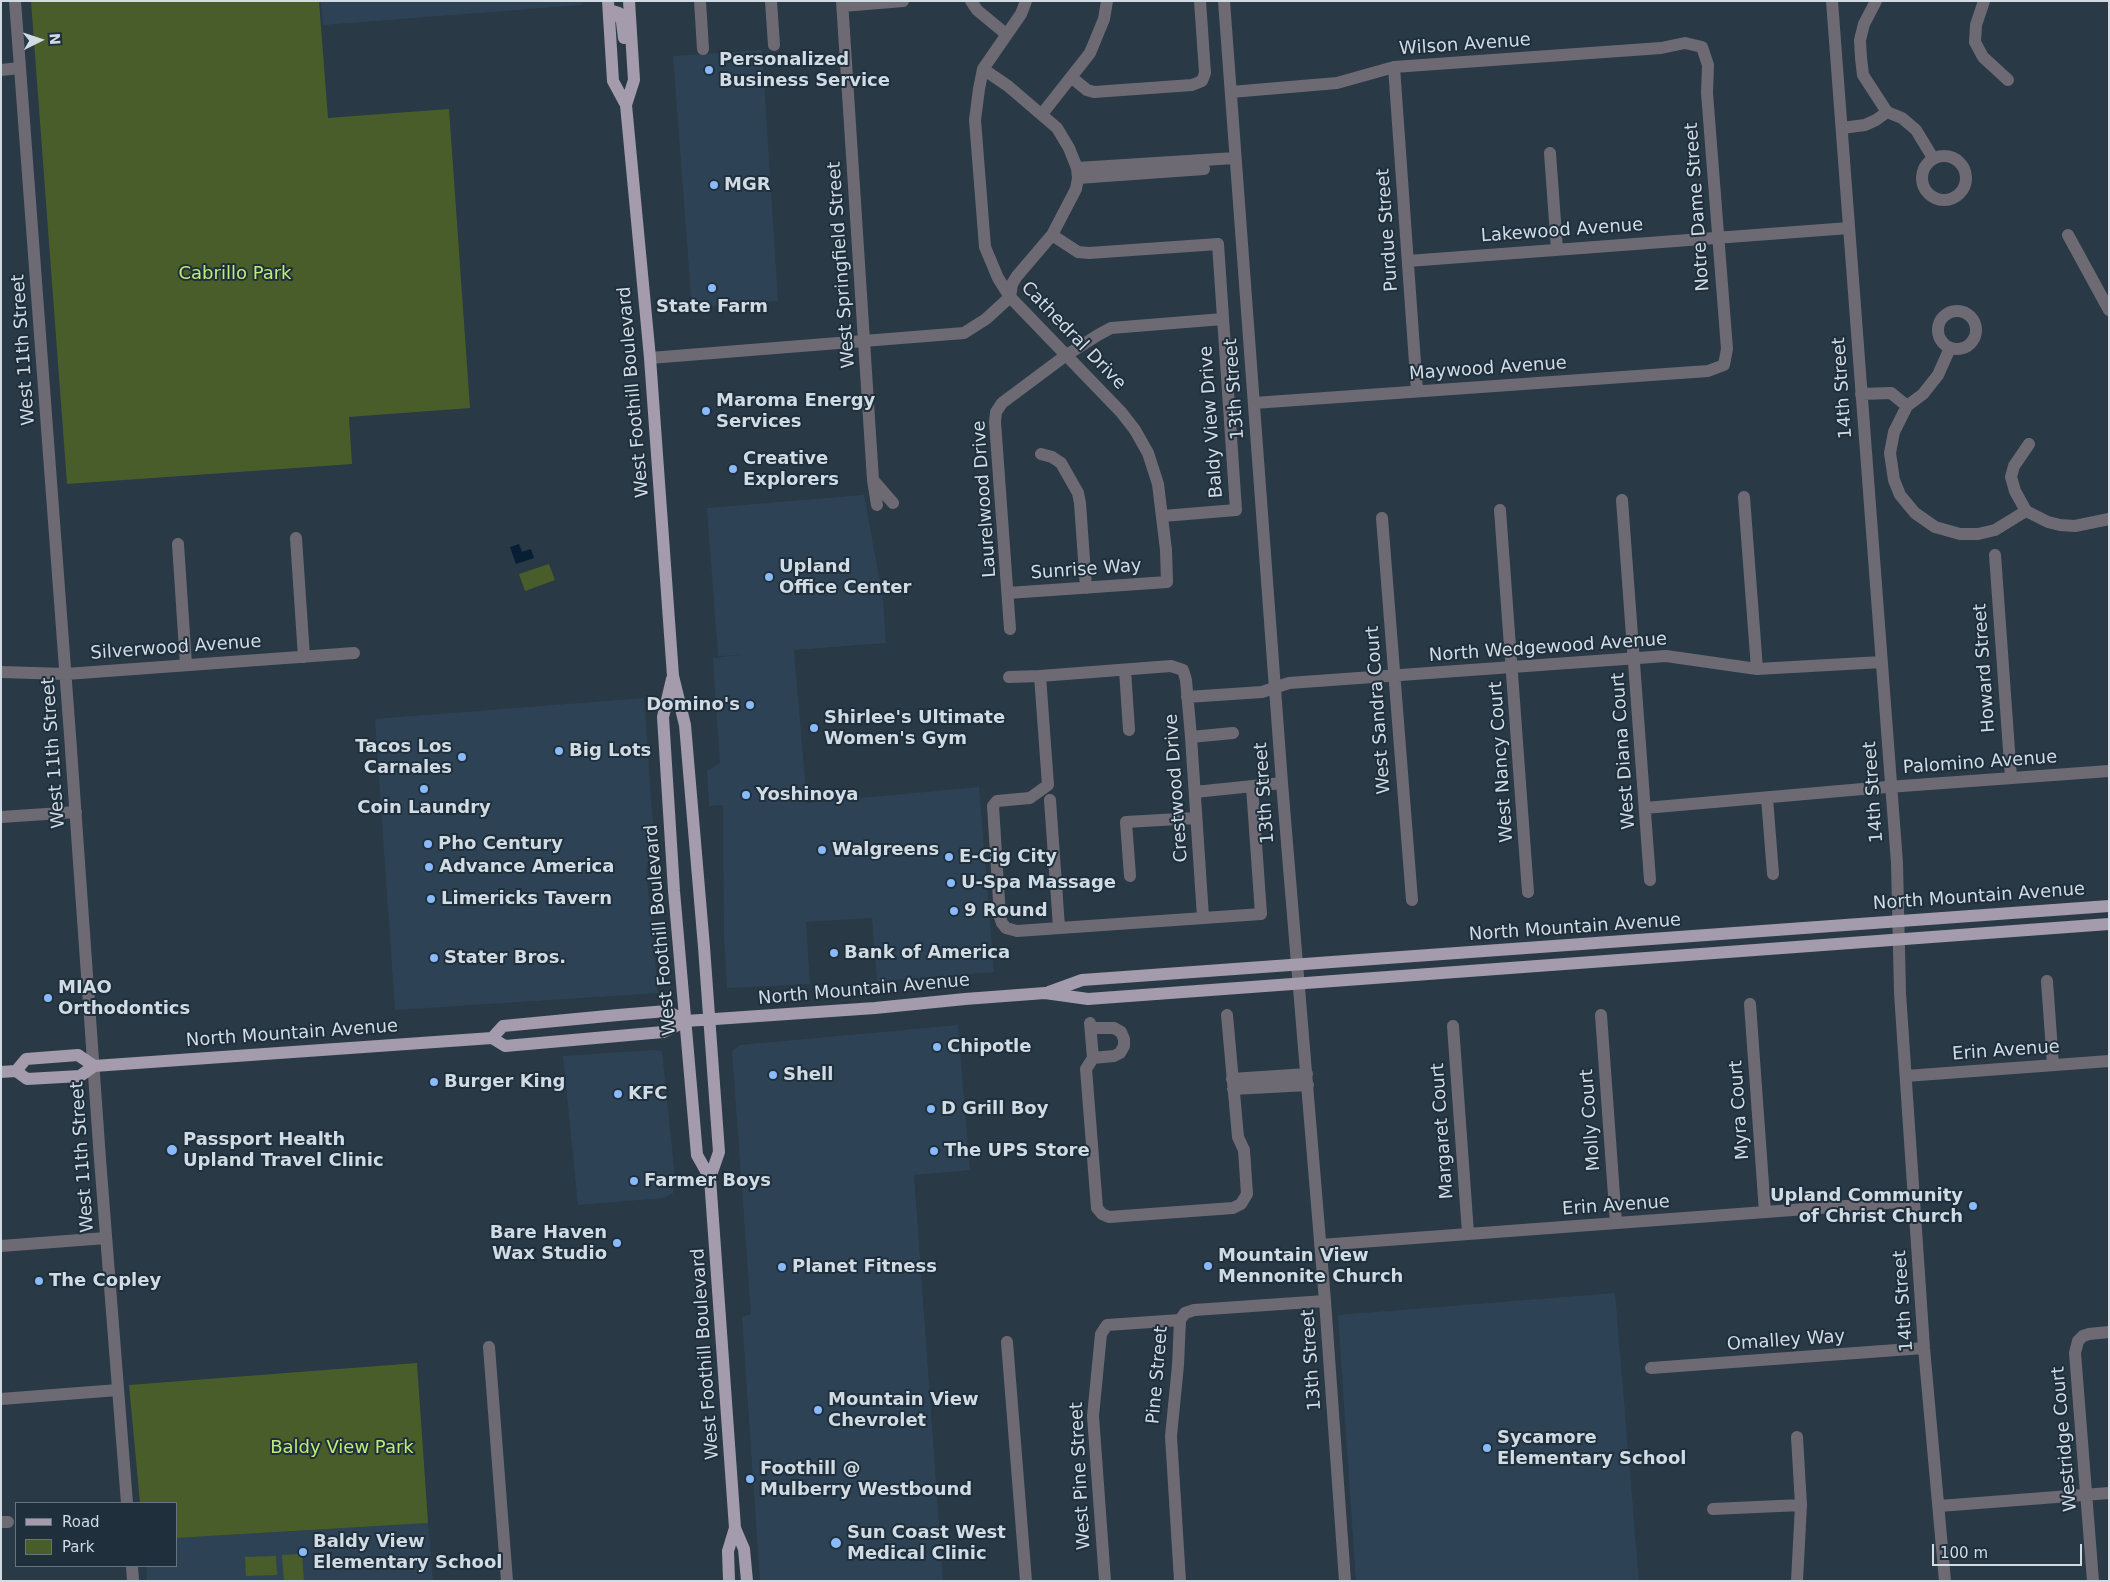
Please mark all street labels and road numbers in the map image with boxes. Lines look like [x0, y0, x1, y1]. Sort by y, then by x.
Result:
street label: Wilson Avenue [1399, 30, 1531, 60]
street label: Notre Dame Street [1681, 122, 1715, 292]
street label: West Springfield Street [824, 161, 860, 369]
street label: Purdue Street [1373, 168, 1403, 292]
street label: Lakewood Avenue [1480, 215, 1644, 247]
street label: West 11th Street [8, 274, 40, 426]
street label: Cathedral Drive [1016, 278, 1130, 394]
street label: West Foothill Boulevard [614, 285, 654, 499]
street label: 14th Street [1829, 336, 1857, 440]
street label: 13th Street [1221, 337, 1249, 441]
street label: Baldy View Drive [1196, 345, 1228, 499]
street label: Maywood Avenue [1408, 353, 1568, 385]
street label: Laurelwood Drive [969, 420, 1001, 578]
street label: Sunrise Way [1030, 555, 1142, 585]
street label: Howard Street [1970, 603, 2000, 733]
street label: West Sandra Court [1362, 625, 1396, 795]
street label: North Wedgewood Avenue [1428, 629, 1668, 667]
street label: Silverwood Avenue [90, 631, 262, 665]
street label: West Diana Court [1608, 672, 1640, 830]
street label: West 11th Street [38, 677, 70, 829]
street label: West Nancy Court [1486, 681, 1518, 843]
street label: Crestwood Drive [1161, 713, 1193, 863]
street label: 14th Street [1860, 740, 1888, 844]
street label: 13th Street [1251, 741, 1279, 845]
street label: Palomino Avenue [1902, 747, 2058, 779]
street label: West Foothill Boulevard [641, 823, 681, 1037]
street label: North Mountain Avenue [1872, 879, 2086, 915]
street label: North Mountain Avenue [1468, 910, 1682, 946]
street label: North Mountain Avenue [757, 970, 971, 1010]
street label: North Mountain Avenue [185, 1016, 399, 1052]
street label: Erin Avenue [1951, 1036, 2061, 1066]
street label: Myra Court [1726, 1059, 1754, 1161]
street label: Margaret Court [1427, 1062, 1459, 1200]
street label: Molly Court [1577, 1068, 1605, 1172]
street label: West 11th Street [67, 1081, 99, 1233]
street label: Erin Avenue [1561, 1191, 1671, 1221]
street label: West Foothill Boulevard [688, 1248, 724, 1460]
street label: 14th Street [1890, 1249, 1918, 1353]
street label: 13th Street [1298, 1308, 1326, 1412]
street label: Pine Street [1143, 1325, 1173, 1425]
street label: Omalley Way [1726, 1326, 1846, 1356]
street label: Westridge Court [2048, 1365, 2082, 1513]
street label: West Pine Street [1066, 1401, 1096, 1551]

